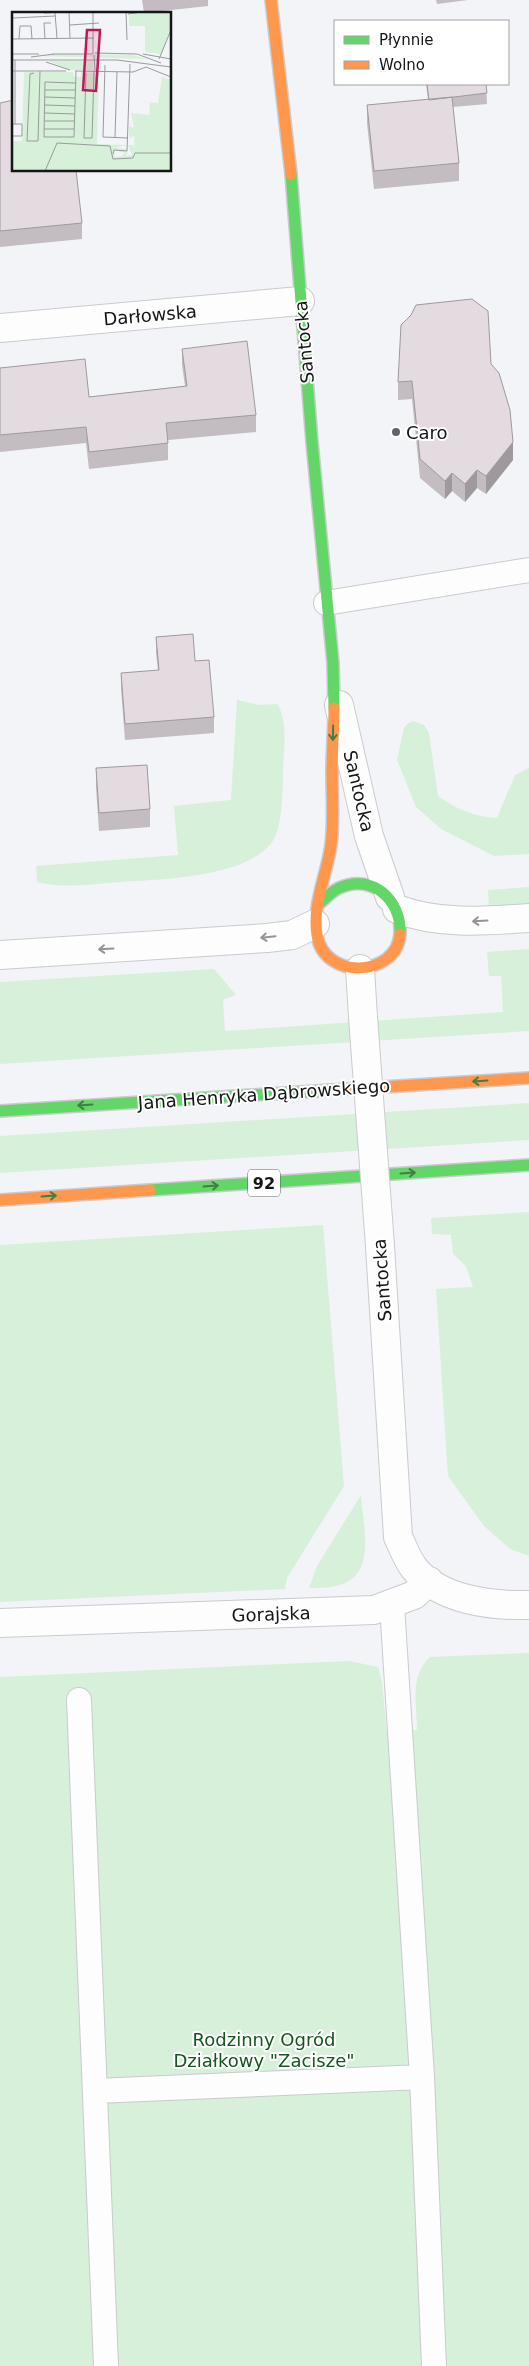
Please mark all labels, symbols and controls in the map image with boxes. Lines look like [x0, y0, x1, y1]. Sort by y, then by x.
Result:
inset map [12, 12, 171, 171]
legend [334, 20, 509, 85]
text: Płynnie [379, 31, 434, 49]
text: Wolno [379, 56, 425, 74]
street label: Darłowska [102, 300, 198, 330]
street label: Santocka [290, 300, 318, 384]
place label: Caro [406, 422, 448, 443]
marker: Caro [390, 426, 402, 438]
one-way arrow [328, 724, 338, 740]
street label: Santocka [339, 748, 379, 834]
one-way arrow [473, 916, 489, 925]
one-way arrow [261, 932, 277, 942]
one-way arrow [99, 944, 115, 953]
street label: Jana Henryka Dąbrowskiego [136, 1075, 391, 1113]
one-way arrow [473, 1076, 489, 1085]
one-way arrow [77, 1101, 93, 1110]
one-way arrow [400, 1169, 416, 1178]
road number: 92 [248, 1170, 280, 1196]
one-way arrow [203, 1181, 219, 1191]
one-way arrow [40, 1192, 56, 1201]
street label: Santocka [369, 1238, 395, 1322]
street label: Gorajska [231, 1602, 311, 1626]
park label: Rodzinny Ogród Działkowy "Zacisze" [173, 2029, 355, 2071]

